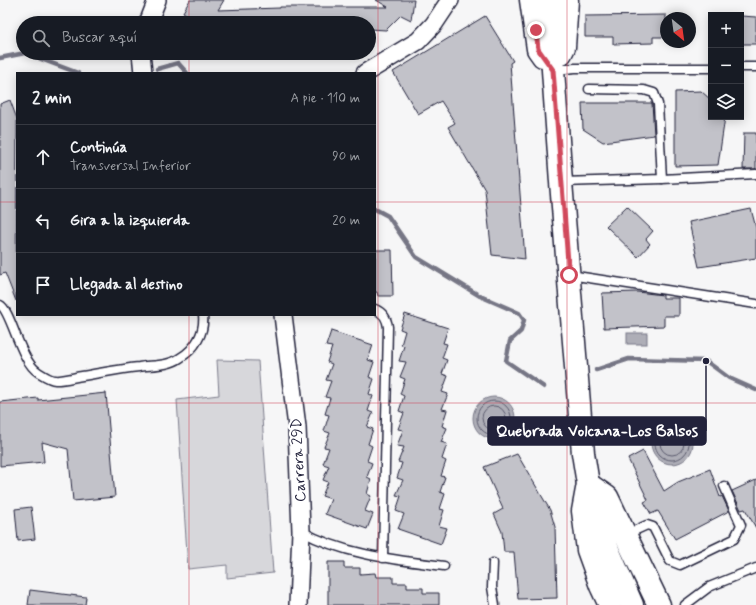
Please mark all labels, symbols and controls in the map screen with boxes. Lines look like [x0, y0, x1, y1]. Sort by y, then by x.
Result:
north arrow [660, 12, 696, 48]
map controls [708, 12, 744, 120]
button: + [708, 12, 744, 48]
search box [16, 16, 376, 60]
route end [527, 21, 545, 39]
icon: search [30, 27, 52, 49]
text: Buscar aquí [62, 28, 137, 48]
button: − [708, 48, 744, 84]
button: layers [708, 84, 744, 120]
text: 2 min [32, 87, 72, 109]
text: A pie · 110 m [291, 90, 360, 107]
text: Continúa [70, 138, 127, 158]
icon: ahead [32, 146, 54, 168]
text: 90 m [332, 148, 360, 165]
text: Transversal Inferior [70, 158, 191, 175]
icon: left [32, 210, 54, 232]
text: Gira a la izquierda [70, 211, 189, 231]
text: 20 m [332, 212, 360, 229]
route start [560, 266, 578, 284]
icon: arrive [32, 274, 54, 296]
text: Llegada al destino [70, 275, 183, 295]
callout: Quebrada Volcana-Los Balsos [488, 417, 706, 445]
street label: Carrera 29D [287, 418, 311, 502]
text: Quebrada Volcana-Los Balsos [496, 421, 699, 442]

